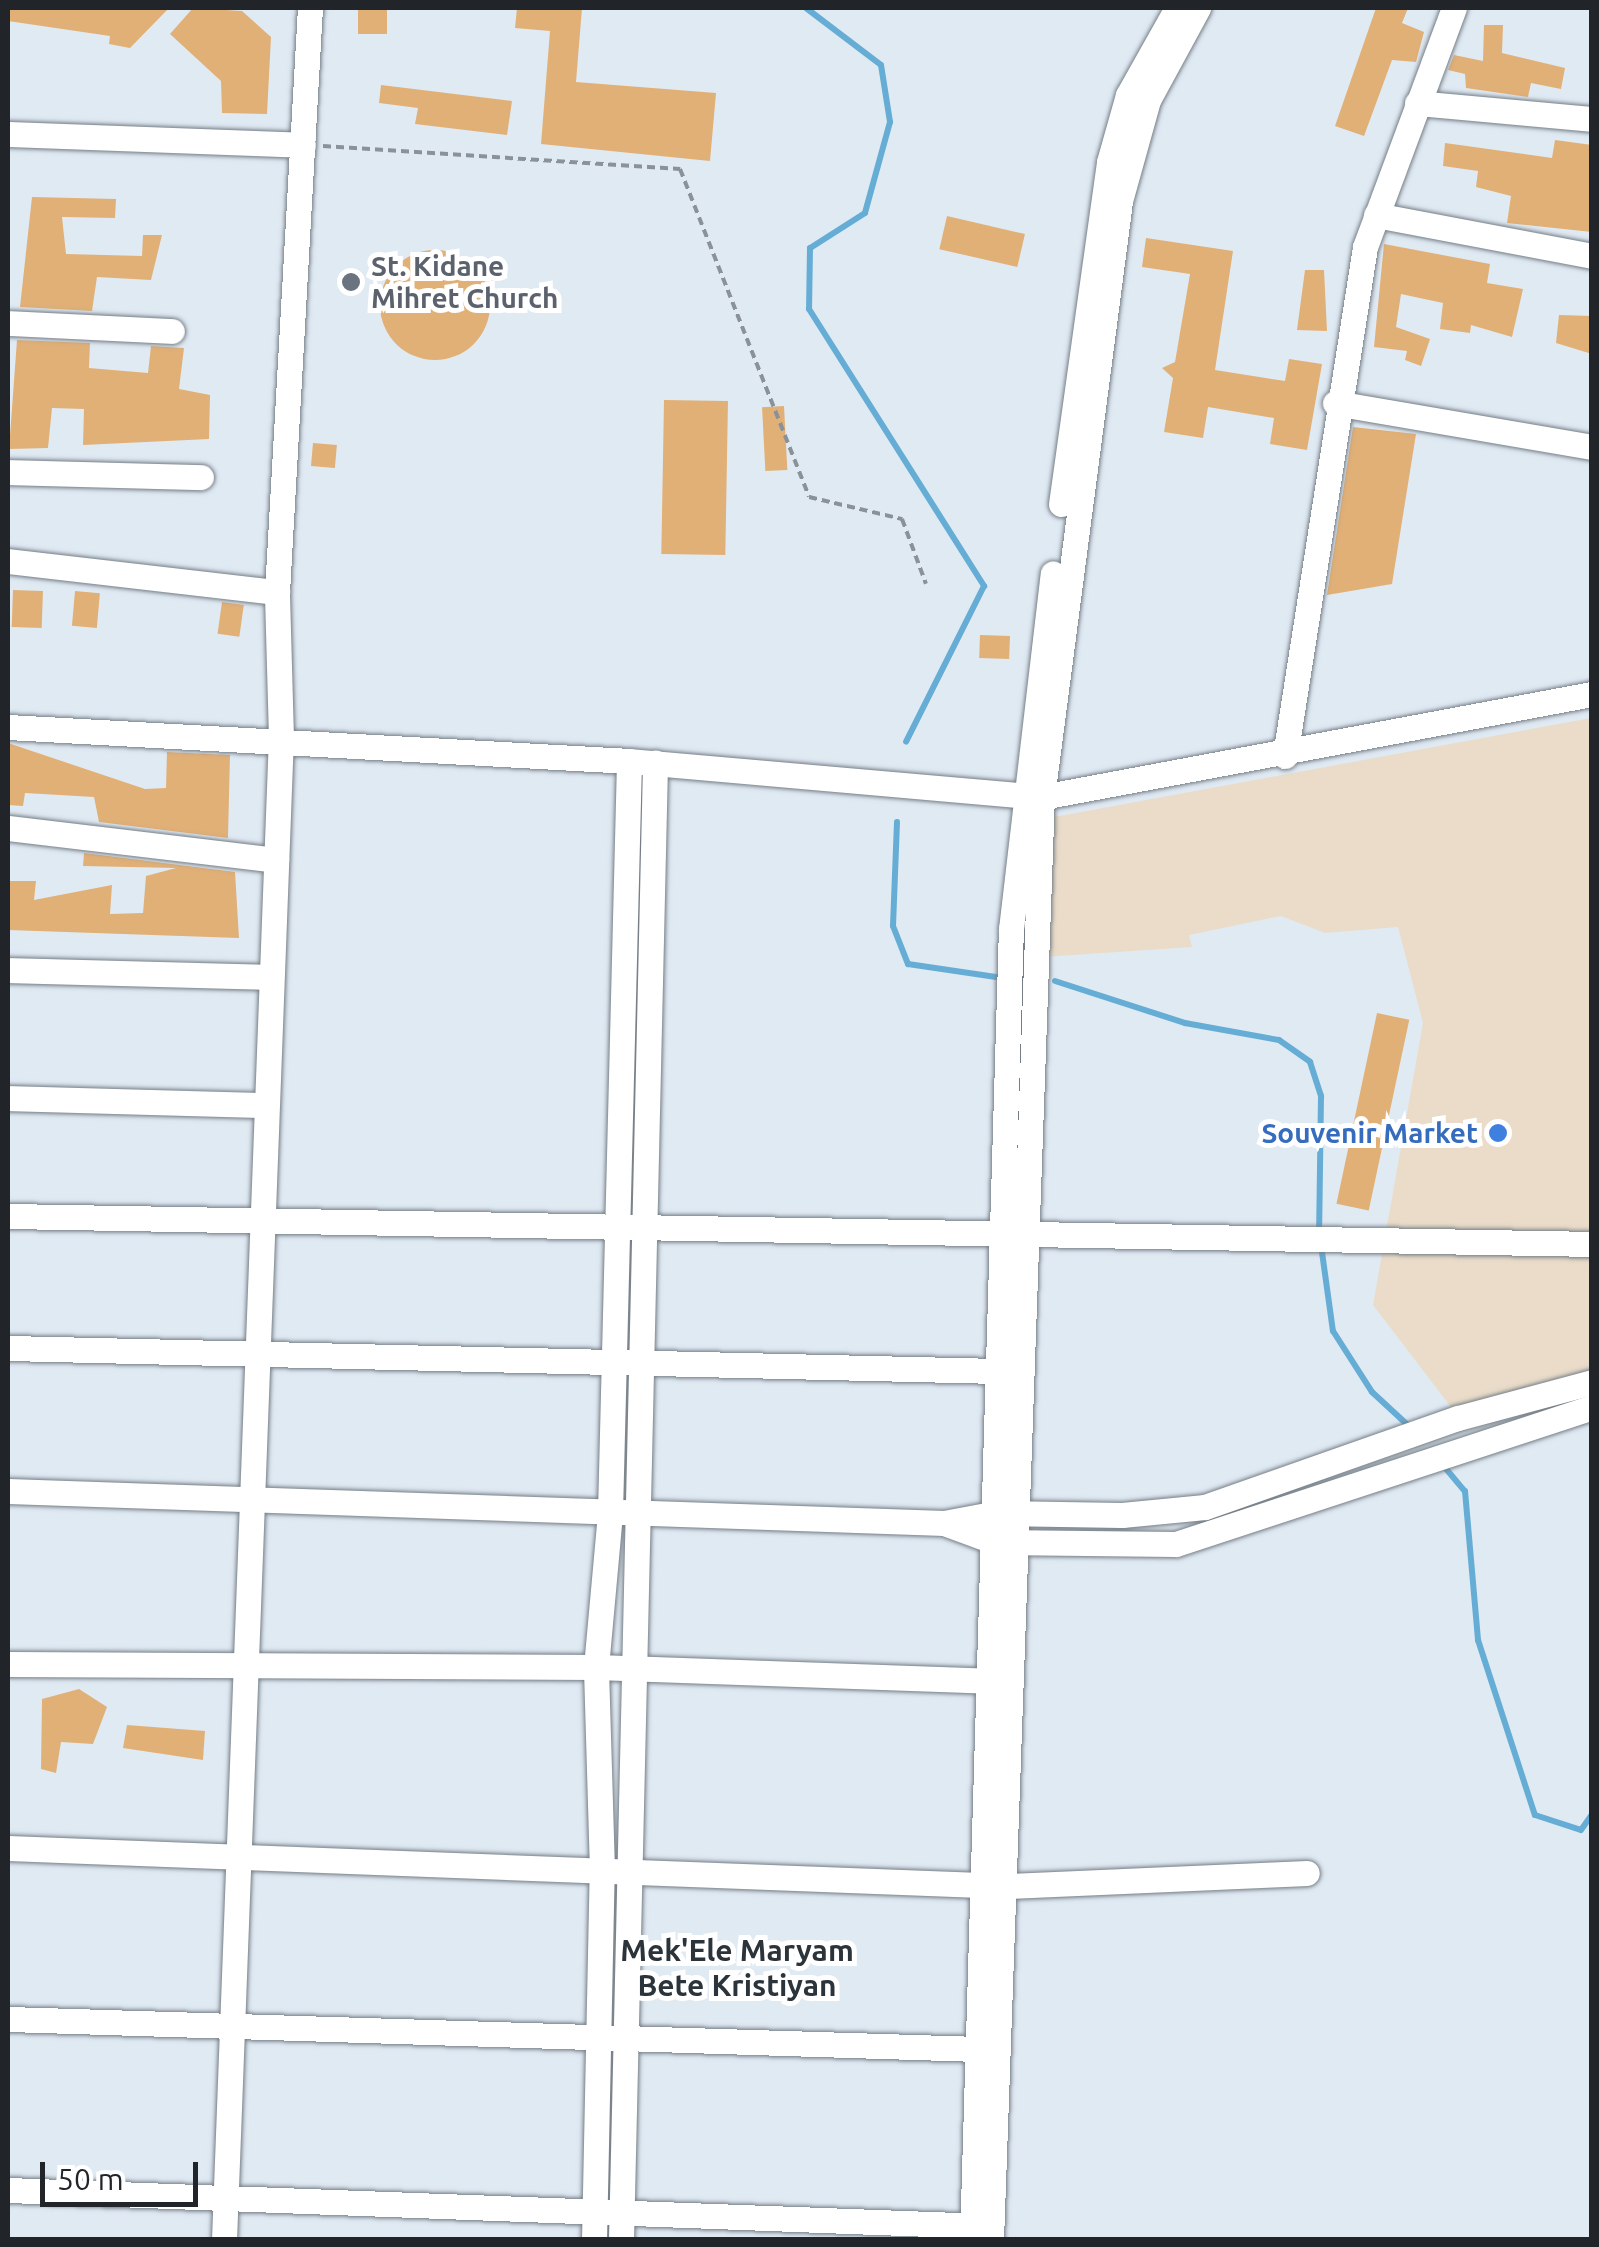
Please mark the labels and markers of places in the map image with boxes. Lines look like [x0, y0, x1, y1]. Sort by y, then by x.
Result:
place label: St. Kidane Mihret Church [371, 249, 558, 315]
marker: St. Kidane Mihret Church [340, 271, 362, 293]
place label: Souvenir Market [1261, 1116, 1478, 1150]
marker: Souvenir Market [1487, 1122, 1509, 1144]

